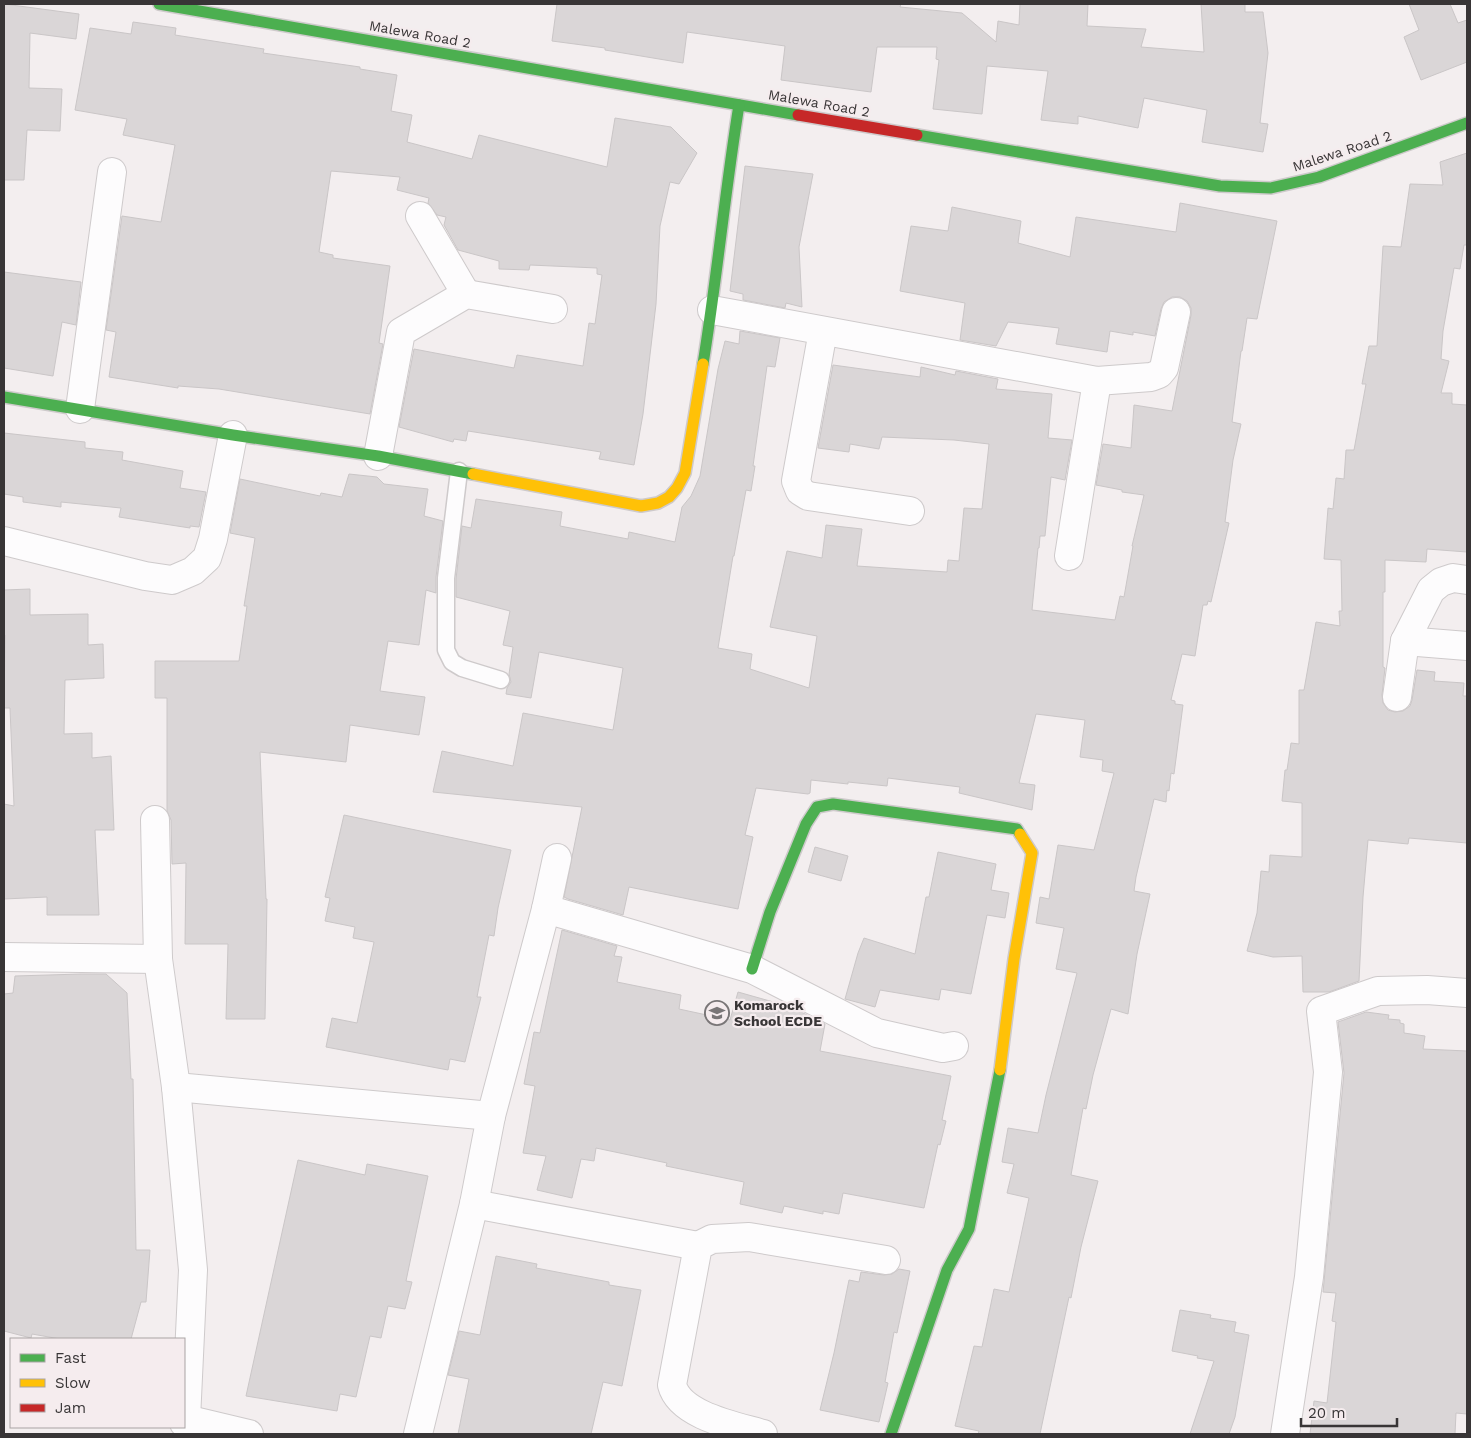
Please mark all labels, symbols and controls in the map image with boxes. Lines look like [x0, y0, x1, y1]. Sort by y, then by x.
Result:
street label: Malewa Road 2 [368, 17, 472, 51]
street label: Malewa Road 2 [767, 86, 871, 120]
street label: Malewa Road 2 [1291, 127, 1393, 175]
place label: Komarock School ECDE [734, 997, 822, 1029]
school or university icon: Komarock School ECDE [704, 1000, 730, 1026]
legend [10, 1338, 185, 1428]
text: Fast [55, 1349, 87, 1367]
text: Slow [55, 1374, 91, 1392]
scale bar [1301, 1396, 1397, 1428]
text: Jam [55, 1399, 86, 1417]
text: 20 m [1308, 1404, 1346, 1422]

